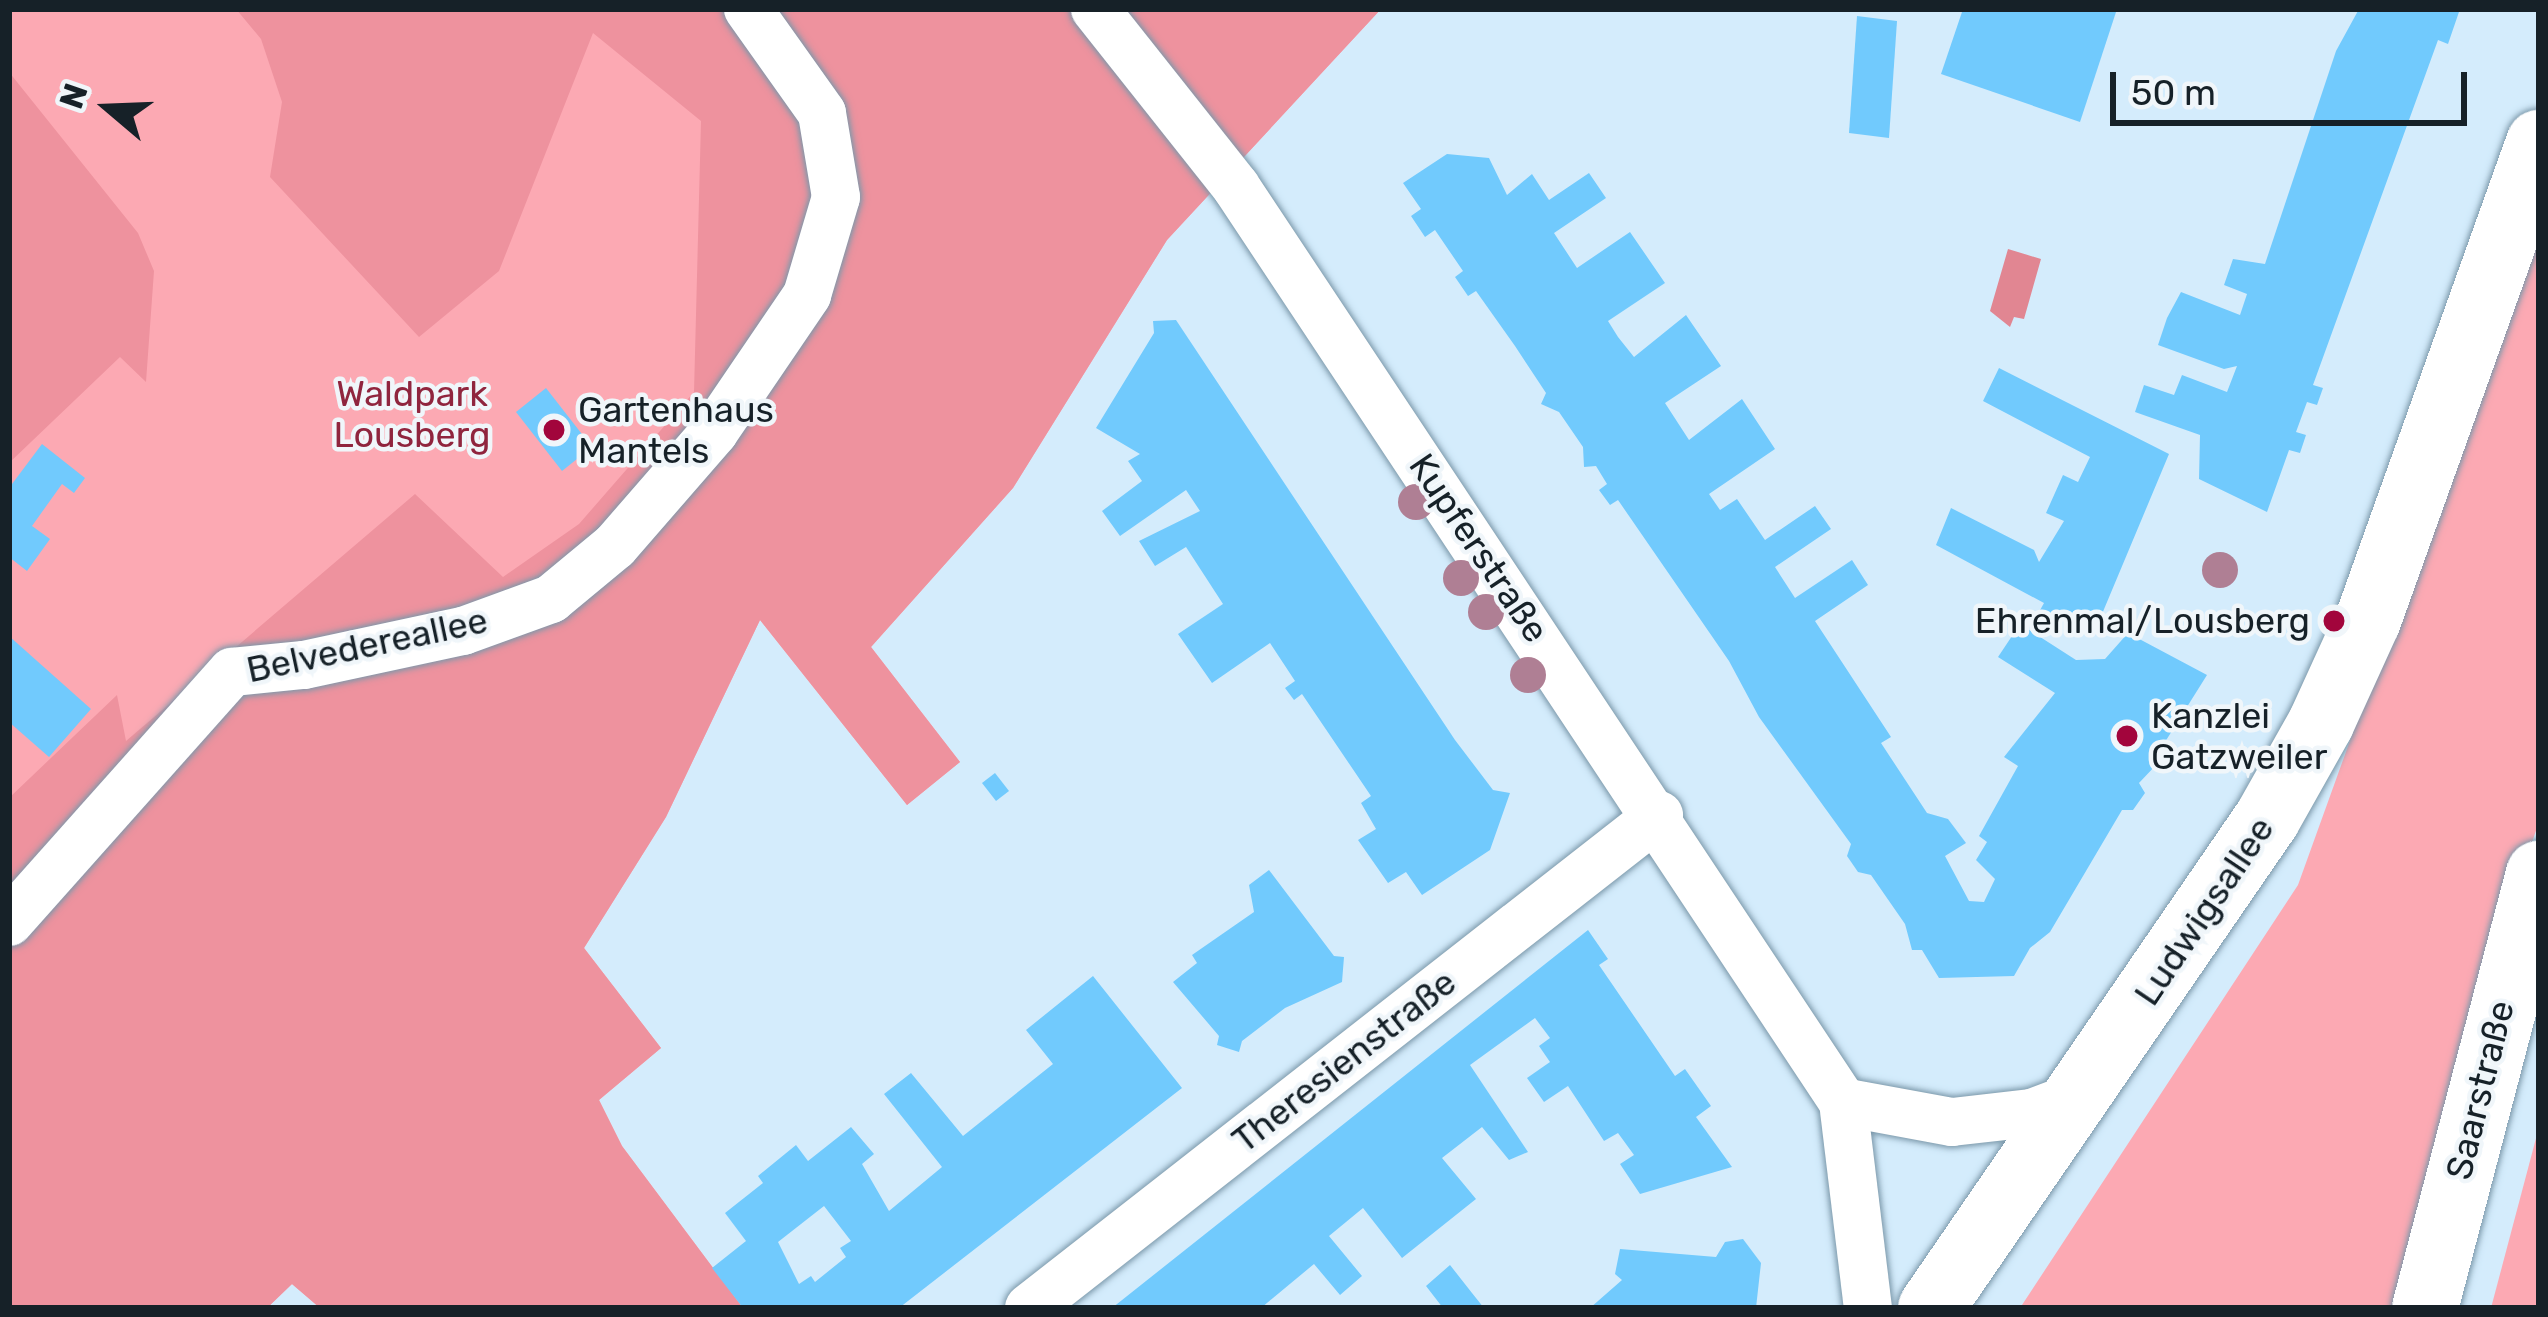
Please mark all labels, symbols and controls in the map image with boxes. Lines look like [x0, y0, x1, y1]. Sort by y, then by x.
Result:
north arrow [48, 48, 168, 168]
scale bar [2116, 48, 2473, 122]
text: 50 m [2131, 71, 2216, 114]
text: N [51, 79, 96, 114]
park label: Waldpark Lousberg [334, 371, 490, 456]
place label: Gartenhaus Mantels [578, 387, 774, 472]
marker: Gartenhaus Mantels [541, 417, 567, 443]
street label: Kupferstraße [1400, 446, 1558, 650]
street label: Belvedereallee [243, 598, 491, 692]
place label: Ehrenmal/Lousberg [1975, 599, 2310, 643]
marker: Ehrenmal/Lousberg [2321, 608, 2347, 634]
place label: Kanzlei Gatzweiler [2151, 693, 2327, 778]
marker: Kanzlei Gatzweiler [2114, 723, 2140, 749]
street label: Ludwigsallee [2125, 809, 2283, 1013]
street label: Theresienstraße [1224, 960, 1464, 1162]
street label: Saarstraße [2437, 996, 2523, 1184]

